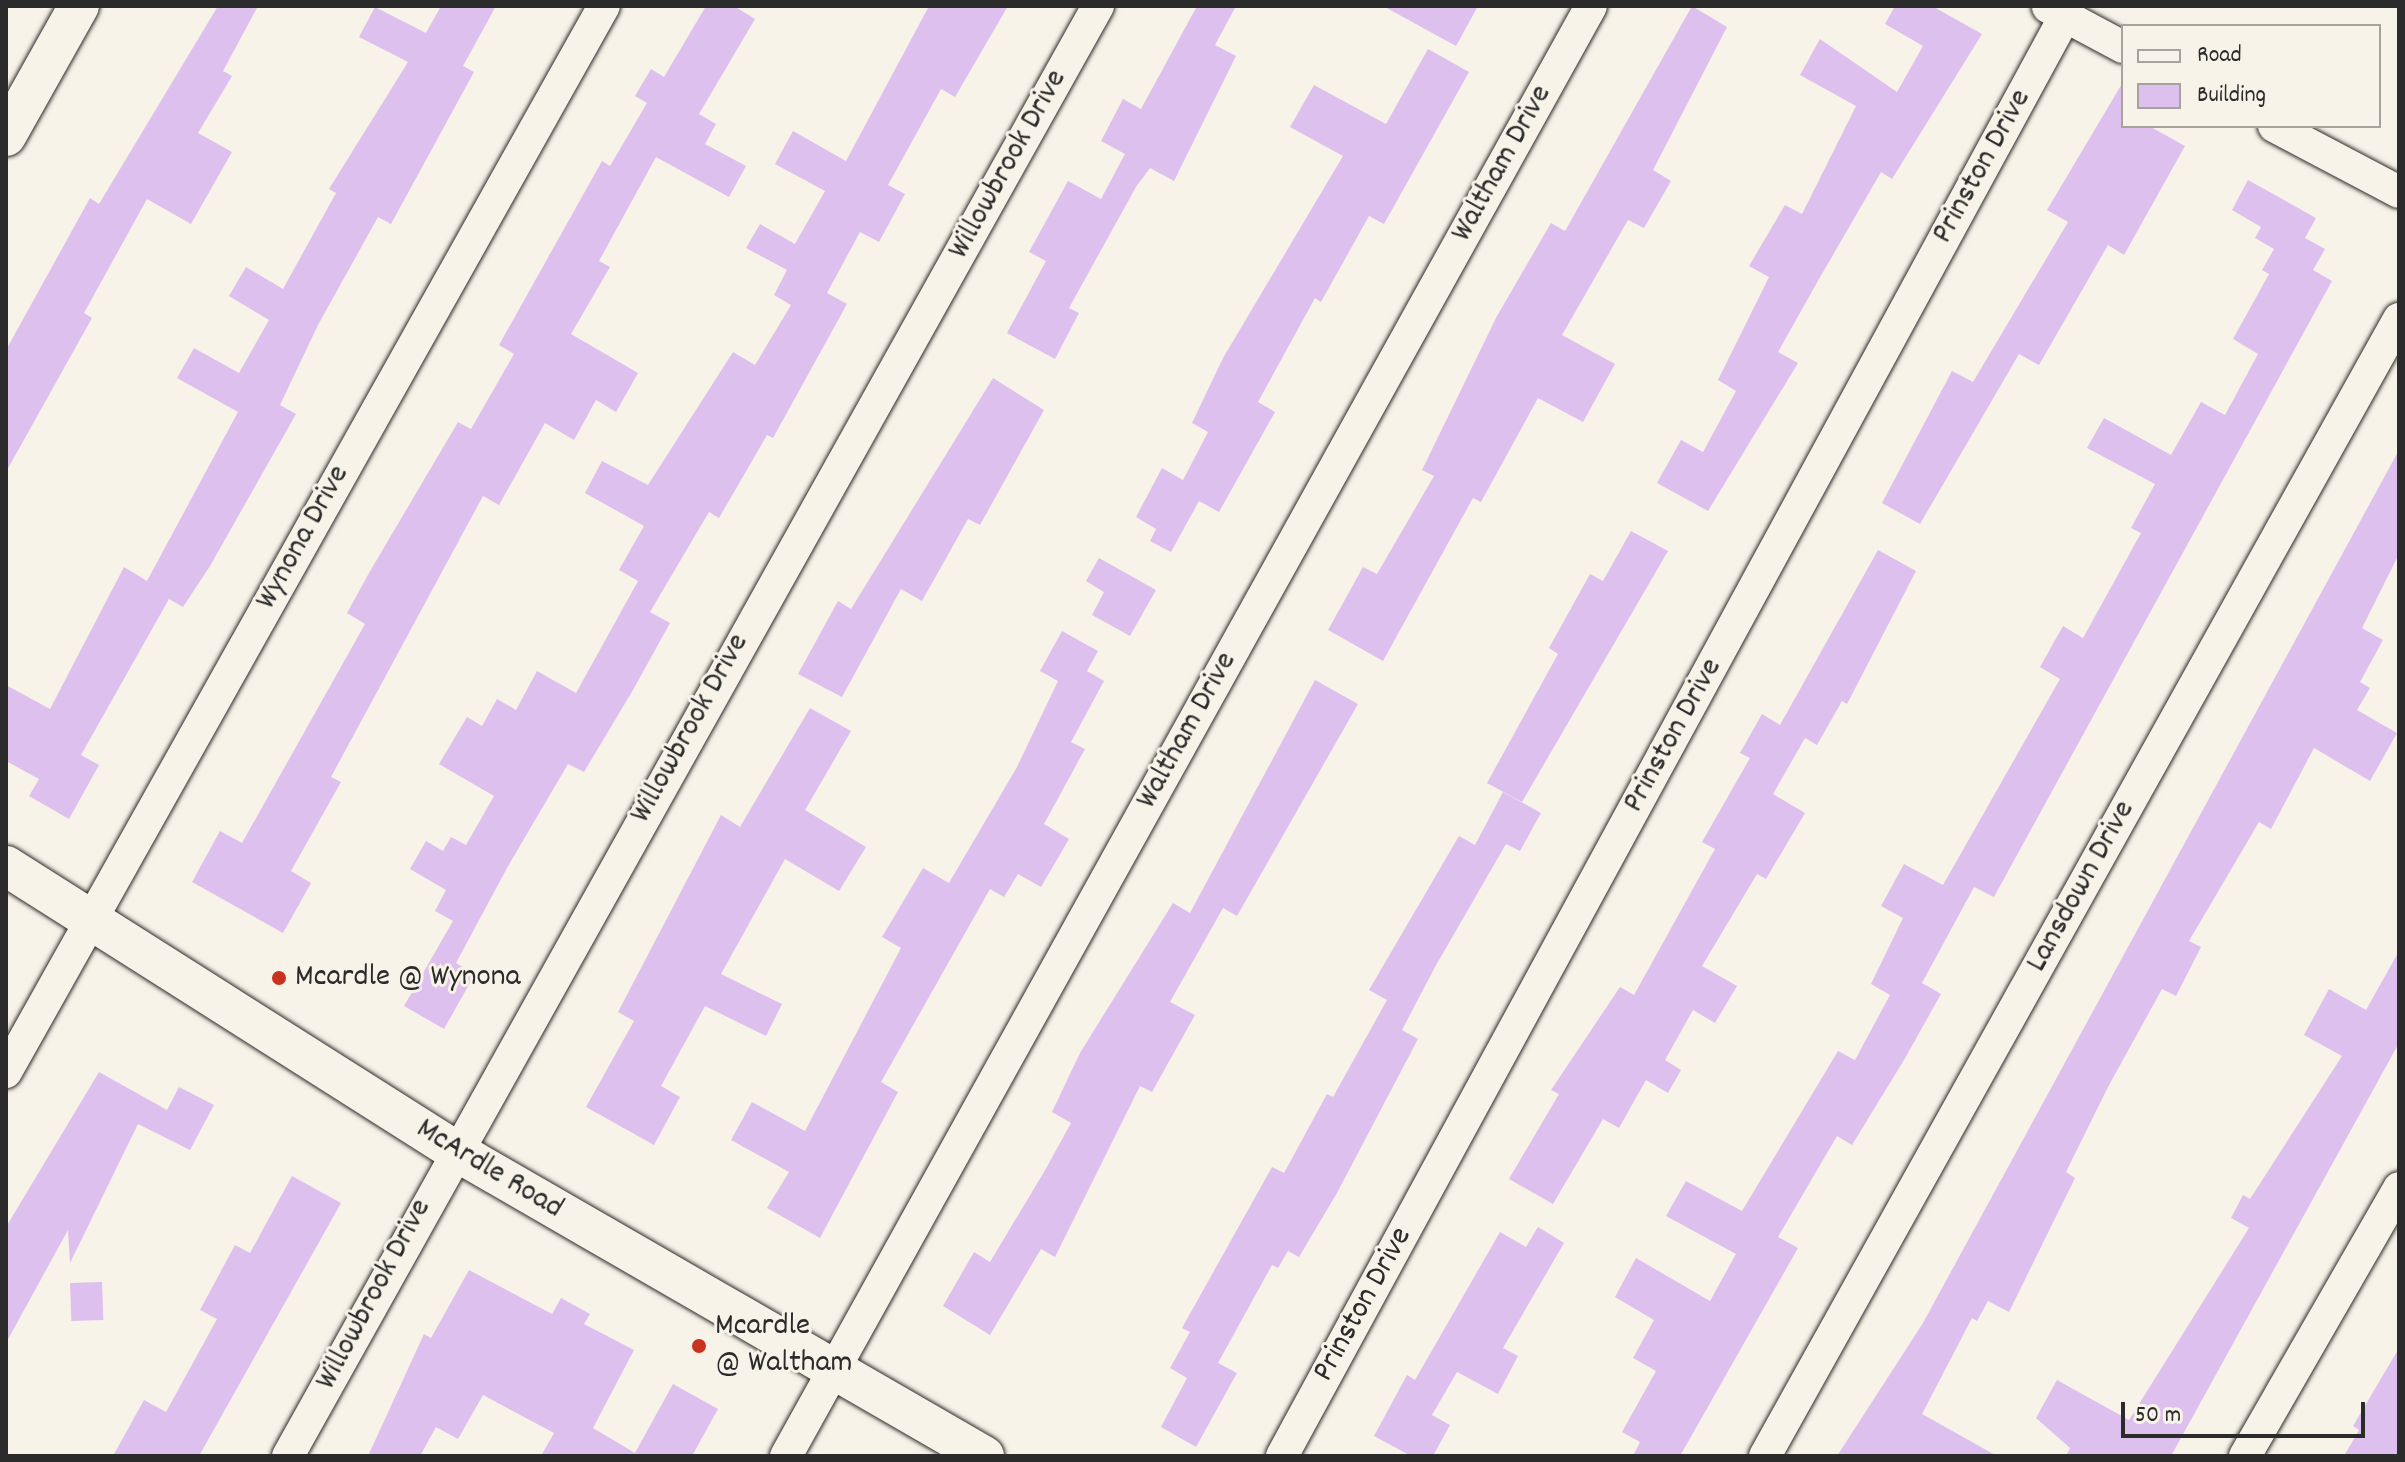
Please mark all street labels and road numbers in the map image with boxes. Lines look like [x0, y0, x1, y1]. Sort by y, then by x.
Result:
street label: Willowbrook Drive [941, 64, 1077, 266]
street label: Waltham Drive [1444, 79, 1562, 249]
street label: Prinston Drive [1925, 83, 2041, 251]
street label: Wynona Drive [249, 459, 359, 617]
street label: Willowbrook Drive [623, 628, 759, 830]
street label: Waltham Drive [1129, 646, 1247, 816]
street label: Prinston Drive [1616, 652, 1732, 820]
street label: Lansdown Drive [2019, 795, 2145, 979]
street label: McArdle Road [408, 1111, 570, 1229]
street label: Willowbrook Drive [309, 1193, 441, 1397]
street label: Prinston Drive [1306, 1221, 1422, 1389]

